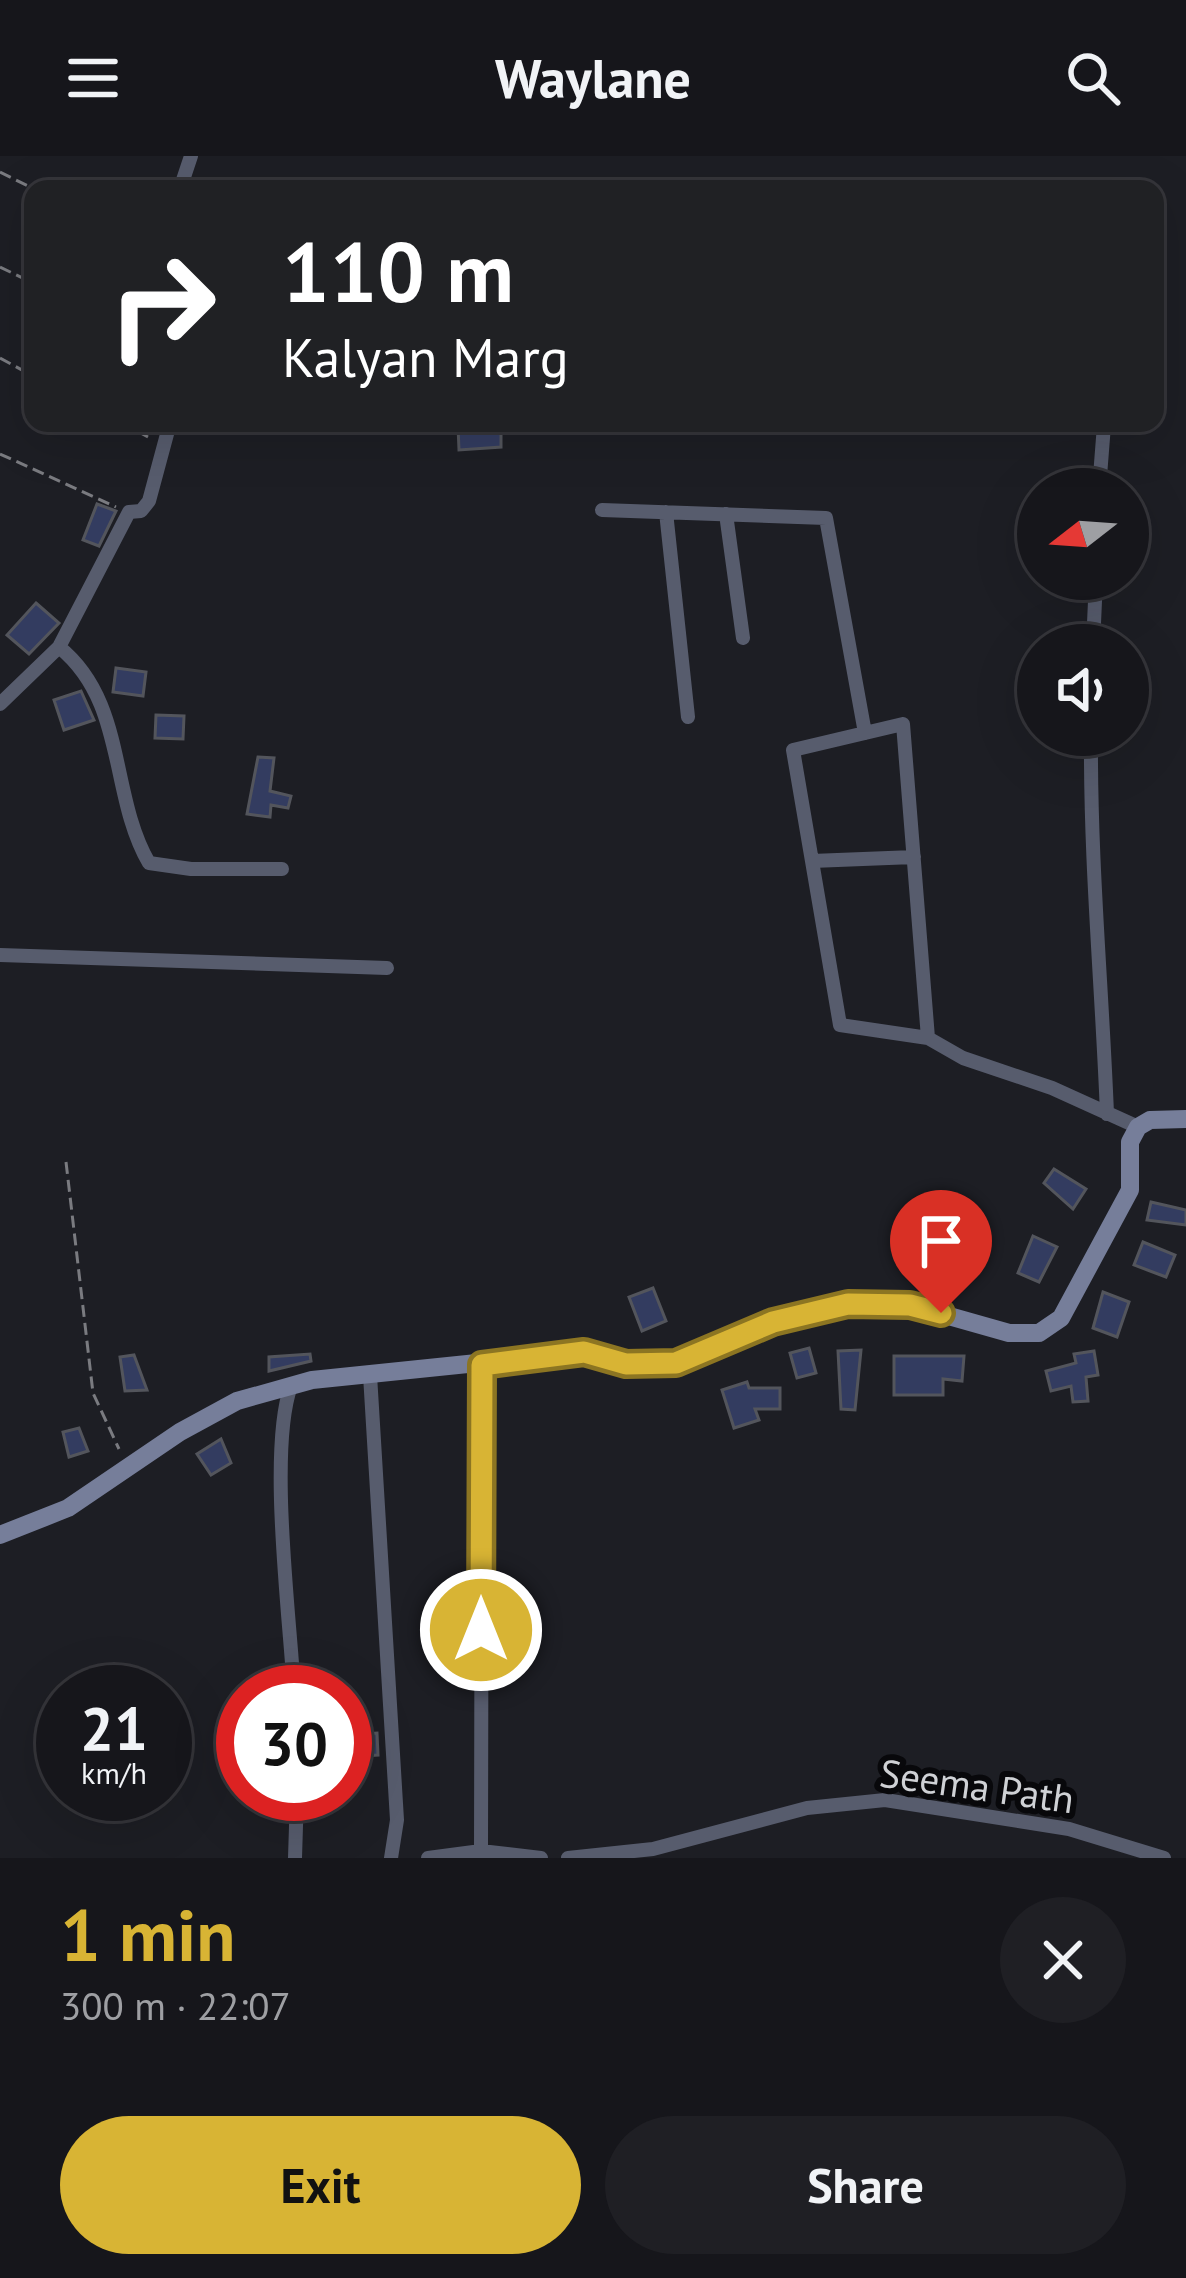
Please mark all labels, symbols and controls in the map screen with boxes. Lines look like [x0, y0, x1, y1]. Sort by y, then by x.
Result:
text: Waylane [495, 43, 691, 113]
icon: menu [60, 45, 126, 111]
icon: search [1060, 45, 1126, 111]
text: 110 m [282, 216, 514, 325]
icon: right [84, 228, 240, 384]
text: Kalyan Marg [282, 322, 569, 392]
north arrow [1017, 468, 1149, 600]
map controls [1017, 468, 1149, 756]
button: sound [1017, 624, 1149, 756]
pin [890, 1190, 992, 1313]
icon: arrive [908, 1208, 974, 1274]
position arrow [418, 1567, 544, 1693]
speed limit sign: 30 [216, 1665, 372, 1821]
text: 21 [80, 1689, 148, 1767]
street label: Seema Path [877, 1747, 1078, 1824]
text: km/h [81, 1753, 147, 1792]
text: 1 min [60, 1888, 236, 1981]
button: close [1000, 1897, 1126, 2023]
text: 300 m · 22:07 [60, 1980, 291, 2031]
button: Exit [60, 2116, 581, 2254]
button: Share [605, 2116, 1126, 2254]

